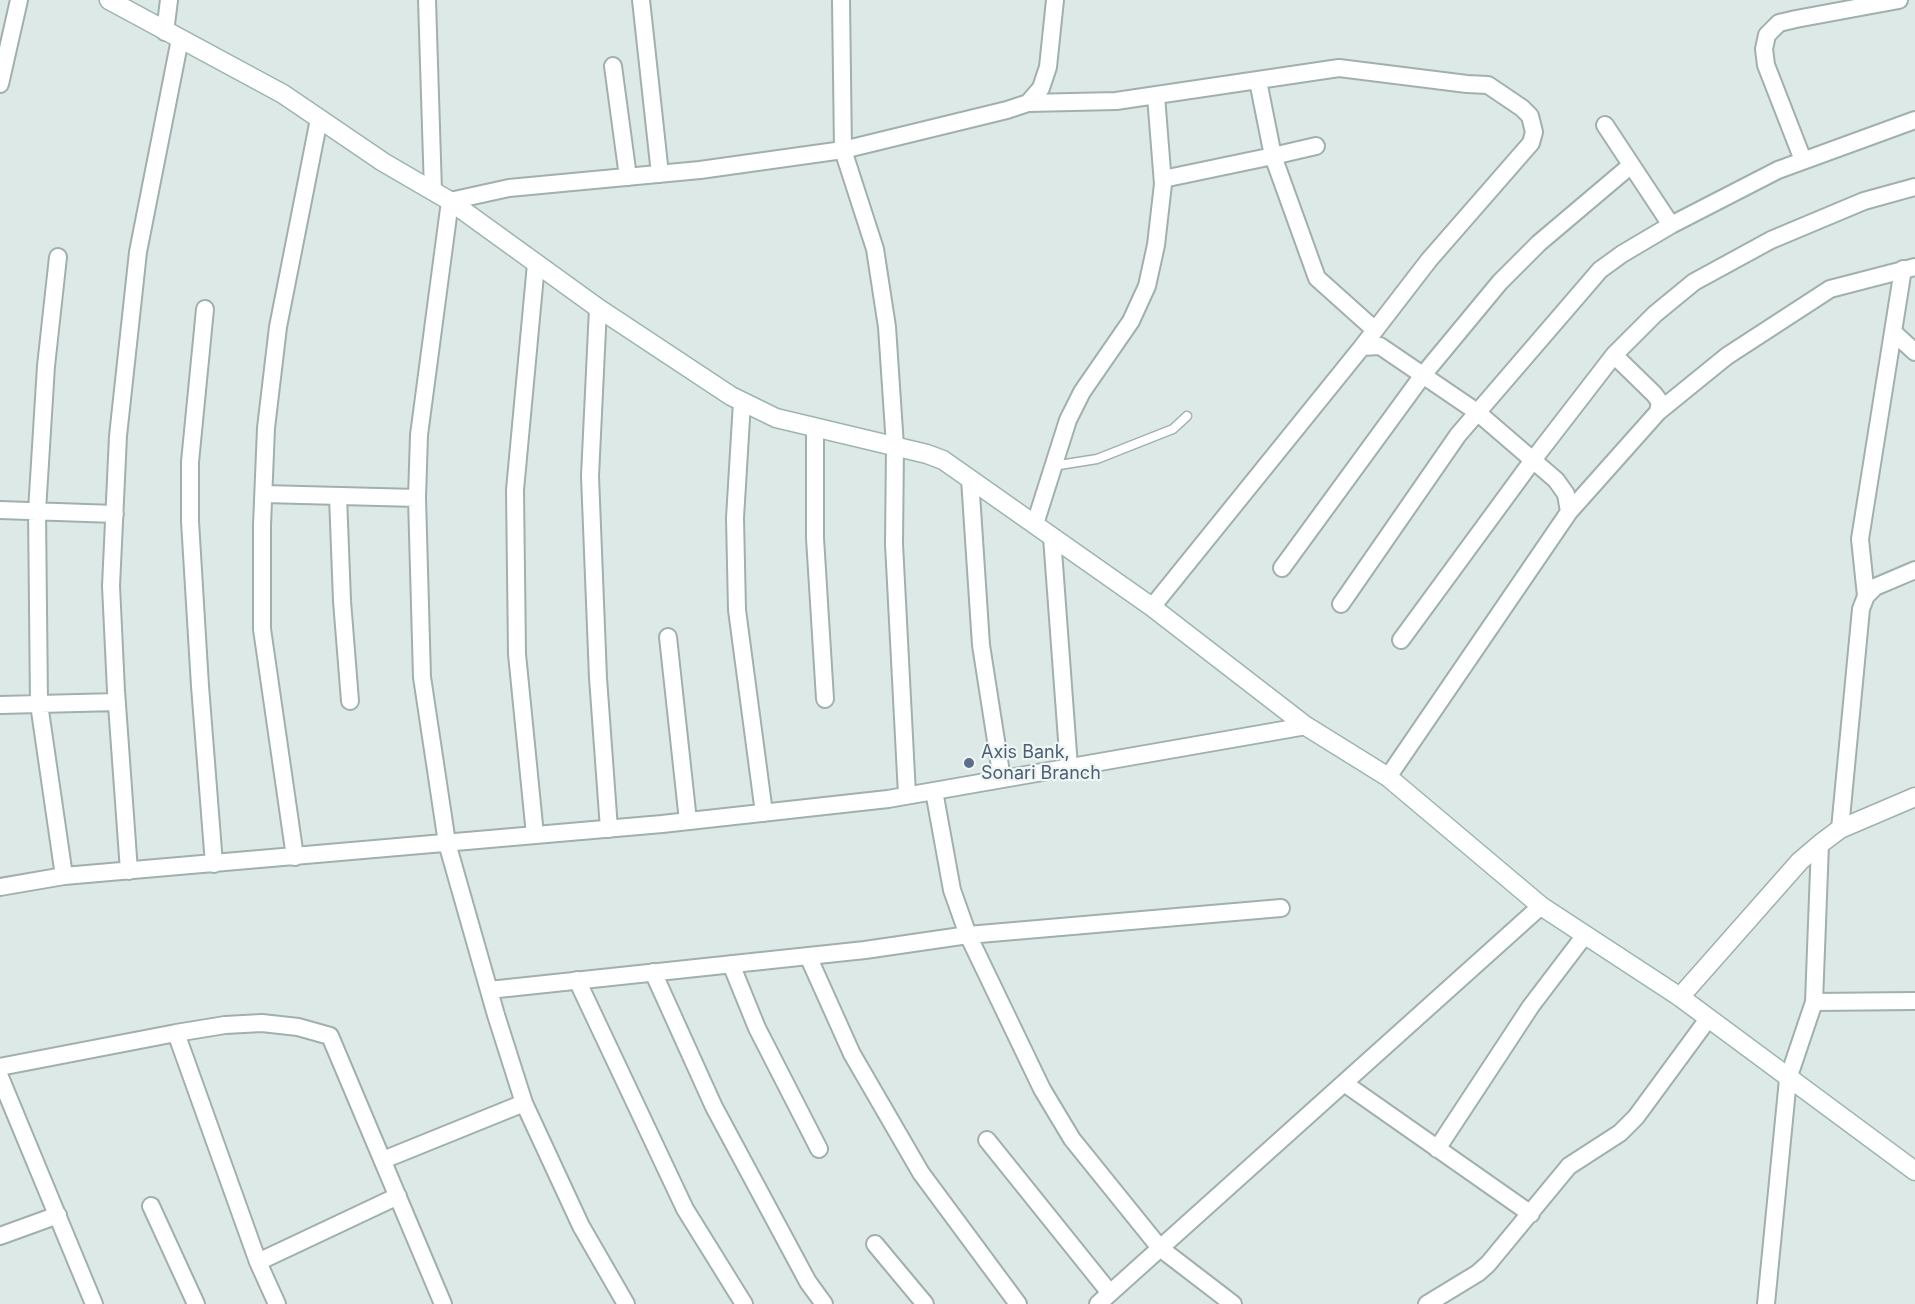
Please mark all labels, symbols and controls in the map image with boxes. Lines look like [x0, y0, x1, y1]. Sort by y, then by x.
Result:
place label: Axis Bank, Sonari Branch [981, 742, 1101, 784]
marker: Axis Bank, Sonari Branch [962, 756, 976, 770]

